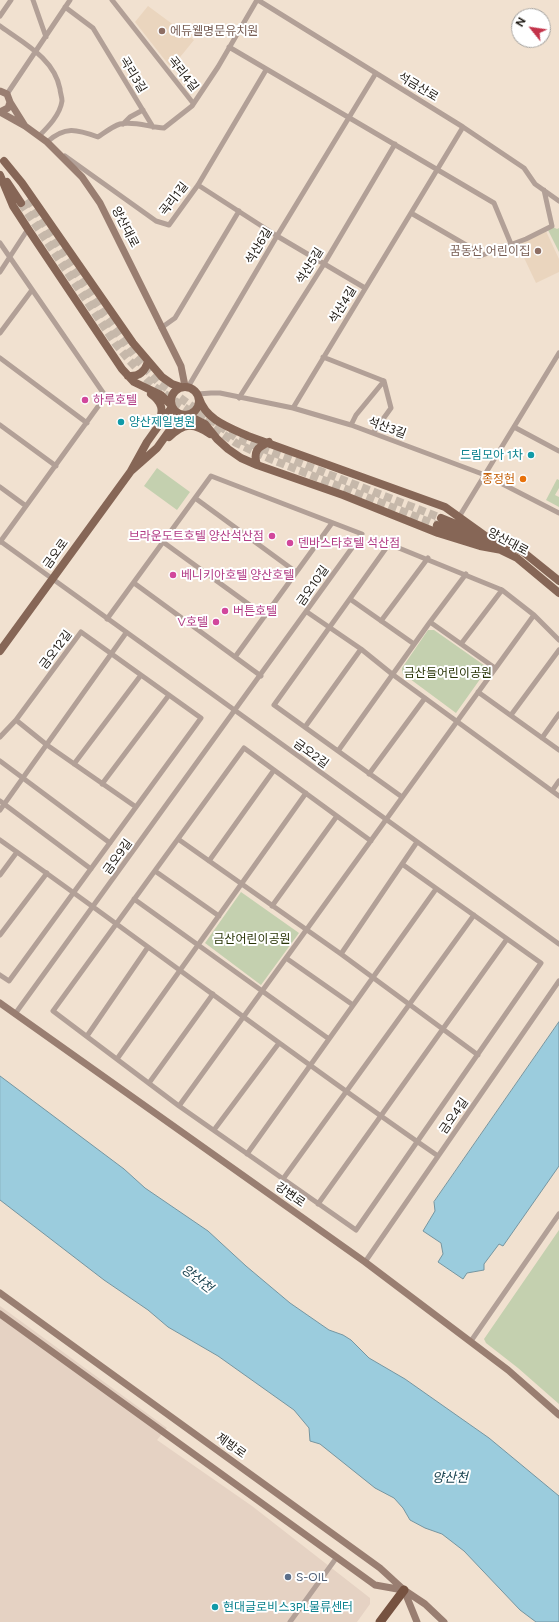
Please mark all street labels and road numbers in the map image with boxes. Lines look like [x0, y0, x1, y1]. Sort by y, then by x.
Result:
street label: 곡리3길 [117, 54, 149, 96]
street label: 곡리4길 [165, 54, 201, 94]
street label: 석금산로 [395, 69, 441, 105]
street label: 곡리1길 [157, 180, 191, 218]
street label: 양산대로 [109, 204, 141, 250]
street label: 석산6길 [243, 225, 275, 267]
street label: 석산5길 [293, 245, 327, 287]
street label: 석산4길 [326, 284, 360, 326]
street label: 석산3길 [366, 414, 408, 442]
street label: 양산대로 [485, 525, 531, 559]
street label: 금오로 [40, 536, 72, 572]
street label: 금오10길 [294, 563, 332, 609]
street label: 금오12길 [37, 628, 75, 672]
street label: 금오2길 [291, 736, 331, 772]
street label: 금오9길 [100, 837, 136, 877]
street label: 금오4길 [436, 1095, 472, 1137]
street label: 강변로 [272, 1180, 308, 1210]
street label: 제방로 [213, 1430, 249, 1462]

